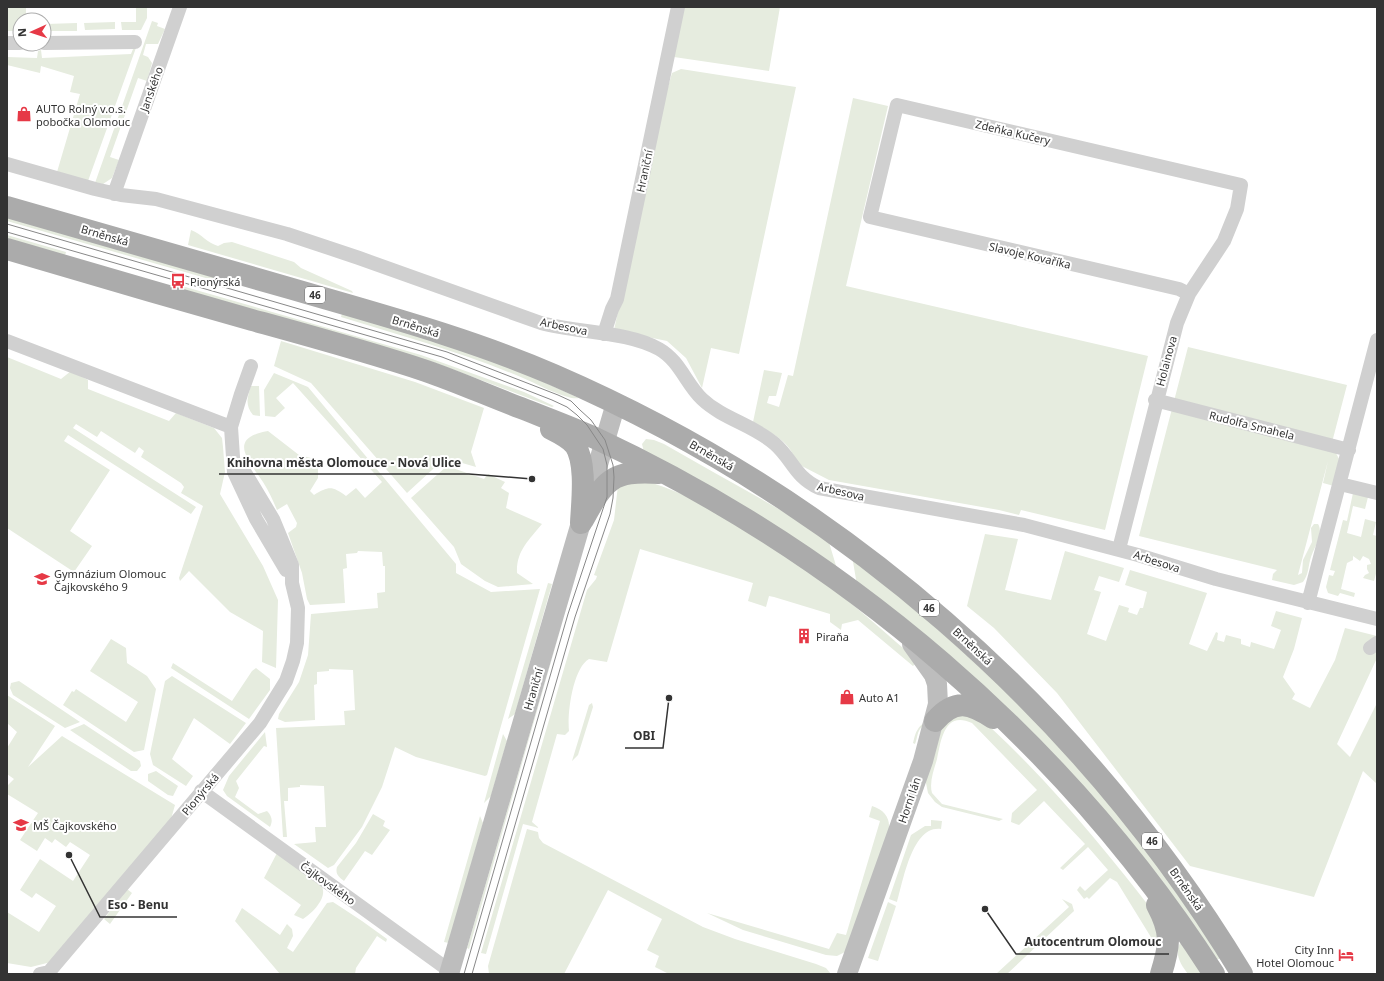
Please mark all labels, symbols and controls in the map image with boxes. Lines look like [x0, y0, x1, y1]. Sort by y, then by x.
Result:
north arrow [12, 12, 52, 52]
text: N [14, 28, 29, 37]
street label: Janského [136, 64, 166, 114]
place label: AUTO Rolný v.o.s. pobočka Olomouc [36, 101, 130, 129]
shop icon: AUTO Rolný v.o.s. pobočka Olomouc [15, 105, 33, 123]
street label: Zdeňka Kučery [974, 116, 1052, 148]
street label: Hraniční [632, 147, 656, 194]
street label: Brněnská [79, 221, 131, 249]
street label: Slavoje Kovaříka [988, 238, 1072, 272]
bus stop icon: Pionýrská [169, 272, 187, 290]
place label: Pionýrská [190, 274, 240, 289]
road number: 46 [305, 287, 325, 303]
street label: Brněnská [390, 312, 442, 340]
street label: Arbesova [539, 314, 589, 338]
street label: Holainova [1152, 334, 1180, 388]
street label: Rudolfa Smahela [1208, 407, 1296, 443]
street label: Brněnská [687, 436, 737, 474]
callout: Knihovna města Olomouce - Nová Ulice [219, 450, 469, 474]
text: Knihovna města Olomouce - Nová Ulice [227, 454, 461, 471]
street label: Arbesova [816, 478, 866, 504]
street label: Arbesova [1132, 546, 1182, 576]
place label: Gymnázium Olomouc Čajkovského 9 [54, 566, 166, 594]
school or university icon: Gymnázium Olomouc Čajkovského 9 [33, 570, 51, 588]
road number: 46 [919, 600, 939, 616]
street label: Brněnská [950, 624, 996, 668]
building icon: Piraňa [795, 627, 813, 645]
place label: Piraňa [816, 629, 849, 644]
street label: Hraniční [520, 665, 546, 712]
shop icon: Auto A1 [838, 688, 856, 706]
place label: Auto A1 [859, 690, 900, 705]
callout: OBI [625, 724, 663, 748]
text: OBI [633, 727, 655, 744]
street label: Pionýrská [178, 770, 222, 818]
street label: Horní lán [894, 775, 924, 825]
school or university icon: MŠ Čajkovského [12, 816, 30, 834]
place label: MŠ Čajkovského [33, 818, 117, 833]
road number: 46 [1142, 833, 1162, 849]
street label: Čajkovského [297, 858, 359, 908]
street label: Brněnská [1167, 865, 1207, 913]
callout: Eso - Benu [100, 893, 177, 917]
text: Eso - Benu [107, 896, 169, 913]
callout: Autocentrum Olomouc [1016, 930, 1169, 954]
text: Autocentrum Olomouc [1025, 933, 1161, 950]
place label: City Inn Hotel Olomouc [1256, 942, 1334, 970]
hotel icon: City Inn Hotel Olomouc [1337, 946, 1355, 964]

